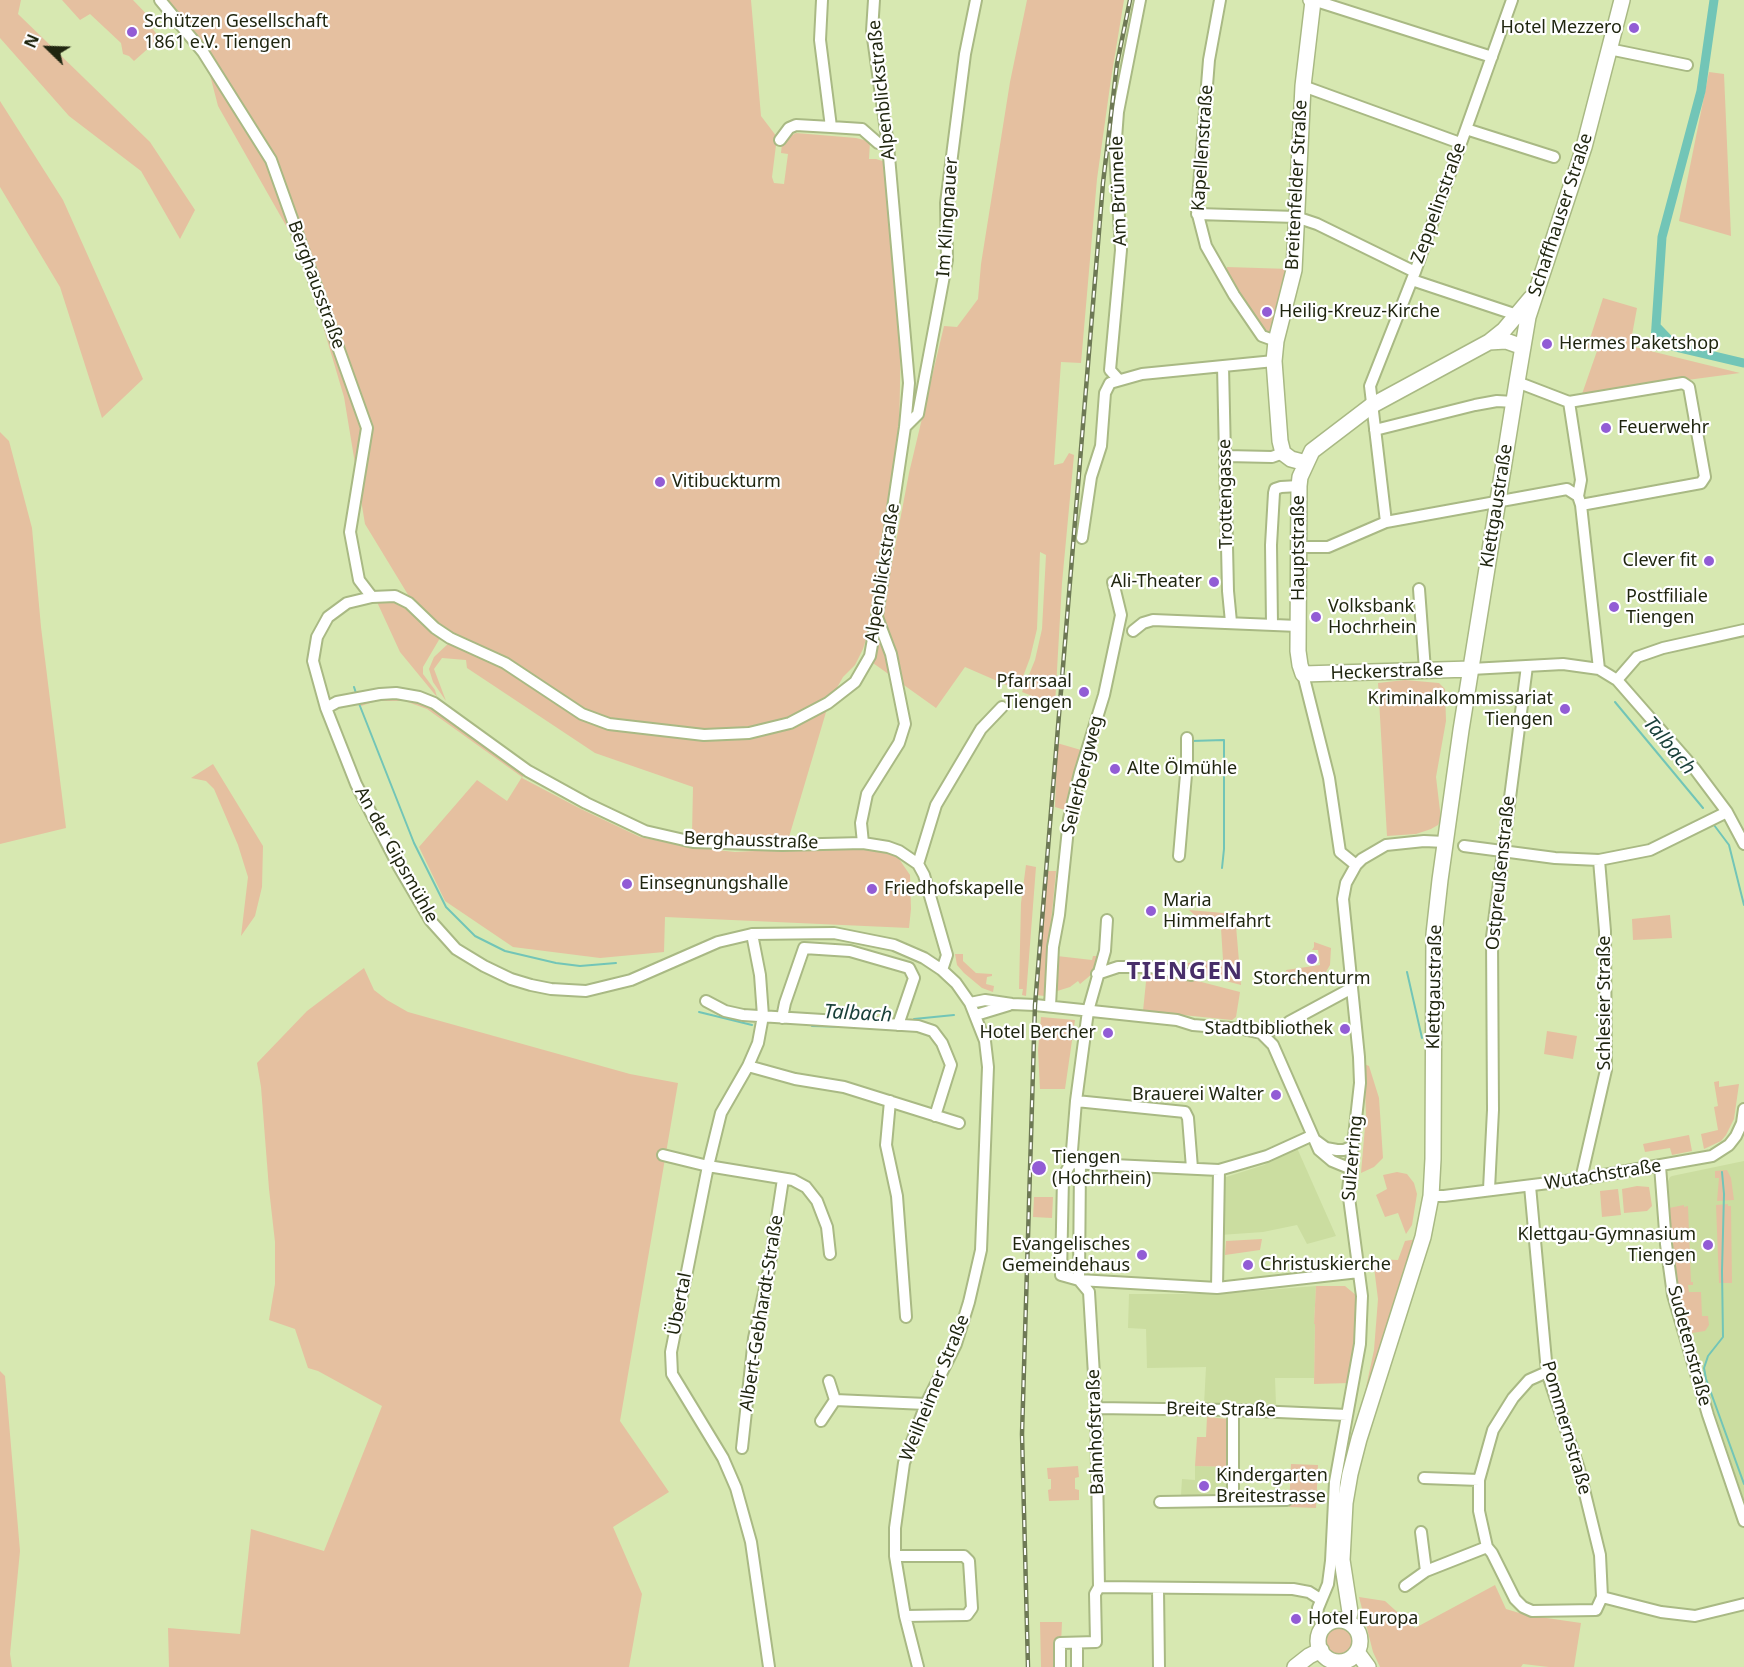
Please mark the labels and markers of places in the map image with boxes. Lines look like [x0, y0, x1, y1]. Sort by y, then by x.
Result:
place label: Schützen Gesellschaft 1861 e.V. Tiengen [144, 11, 328, 54]
place label: Hotel Mezzero [1500, 17, 1622, 39]
marker: Hotel Mezzero [1627, 21, 1641, 35]
marker: Schützen Gesellschaft 1861 e.V. Tiengen [125, 25, 139, 39]
place label: Heilig-Kreuz-Kirche [1279, 301, 1440, 323]
marker: Heilig-Kreuz-Kirche [1260, 305, 1274, 319]
place label: Hermes Paketshop [1559, 333, 1719, 355]
marker: Hermes Paketshop [1540, 337, 1554, 351]
place label: Feuerwehr [1618, 417, 1709, 439]
marker: Feuerwehr [1599, 421, 1613, 435]
place label: Vitibuckturm [672, 471, 781, 493]
marker: Vitibuckturm [653, 475, 667, 489]
place label: Clever fit [1622, 550, 1697, 572]
marker: Clever fit [1702, 554, 1716, 568]
place label: Ali-Theater [1111, 571, 1202, 593]
marker: Ali-Theater [1207, 575, 1221, 589]
place label: Postfiliale Tiengen [1626, 586, 1708, 628]
place label: Volksbank Hochrhein [1328, 596, 1416, 638]
marker: Postfiliale Tiengen [1607, 600, 1621, 614]
marker: Volksbank Hochrhein [1309, 610, 1323, 624]
place label: Pfarrsaal Tiengen [996, 671, 1072, 714]
marker: Pfarrsaal Tiengen [1077, 685, 1091, 699]
place label: Kriminalkommissariat Tiengen [1368, 688, 1553, 730]
marker: Kriminalkommissariat Tiengen [1558, 702, 1572, 716]
place label: Alte Ölmühle [1127, 758, 1237, 780]
marker: Alte Ölmühle [1108, 762, 1122, 776]
place label: Einsegnungshalle [639, 873, 788, 895]
marker: Einsegnungshalle [620, 877, 634, 891]
place label: Friedhofskapelle [884, 878, 1024, 900]
marker: Friedhofskapelle [865, 882, 879, 896]
place label: Maria Himmelfahrt [1163, 890, 1271, 932]
marker: Maria Himmelfahrt [1144, 904, 1158, 918]
marker: Storchenturm [1305, 952, 1319, 966]
place label: Storchenturm [1253, 968, 1371, 990]
place label: Stadtbibliothek [1205, 1018, 1333, 1040]
place label: Hotel Bercher [980, 1022, 1096, 1044]
marker: Stadtbibliothek [1338, 1022, 1352, 1036]
marker: Hotel Bercher [1101, 1026, 1115, 1040]
place label: Brauerei Walter [1132, 1084, 1264, 1106]
marker: Brauerei Walter [1269, 1088, 1283, 1102]
place label: Tiengen (Hochrhein) [1052, 1147, 1151, 1190]
marker: Tiengen (Hochrhein) [1030, 1159, 1048, 1177]
place label: Klettgau-Gymnasium Tiengen [1517, 1224, 1696, 1266]
place label: Evangelisches Gemeindehaus [1002, 1234, 1130, 1276]
marker: Klettgau-Gymnasium Tiengen [1701, 1238, 1715, 1252]
marker: Evangelisches Gemeindehaus [1135, 1248, 1149, 1262]
place label: Christuskierche [1260, 1254, 1391, 1276]
marker: Christuskierche [1241, 1258, 1255, 1272]
place label: Kindergarten Breitestrasse [1216, 1465, 1328, 1508]
marker: Kindergarten Breitestrasse [1197, 1479, 1211, 1493]
place label: Hotel Europa [1308, 1608, 1418, 1630]
marker: Hotel Europa [1289, 1612, 1303, 1626]

